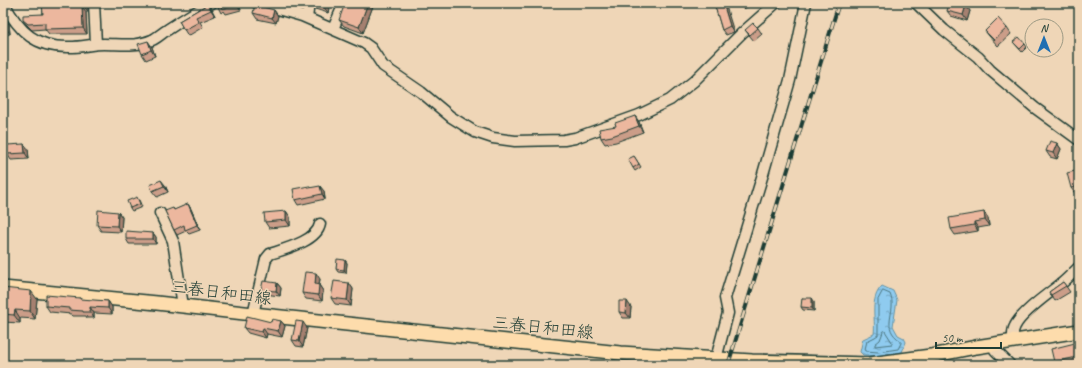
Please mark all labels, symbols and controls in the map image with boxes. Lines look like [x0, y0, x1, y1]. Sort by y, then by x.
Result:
north arrow [1024, 18, 1064, 58]
text: N [1041, 21, 1050, 35]
street label: 三春日和田線 [169, 276, 273, 309]
street label: 三春日和田線 [491, 312, 595, 343]
scale bar [936, 324, 1001, 350]
text: 50 m [942, 330, 964, 346]

